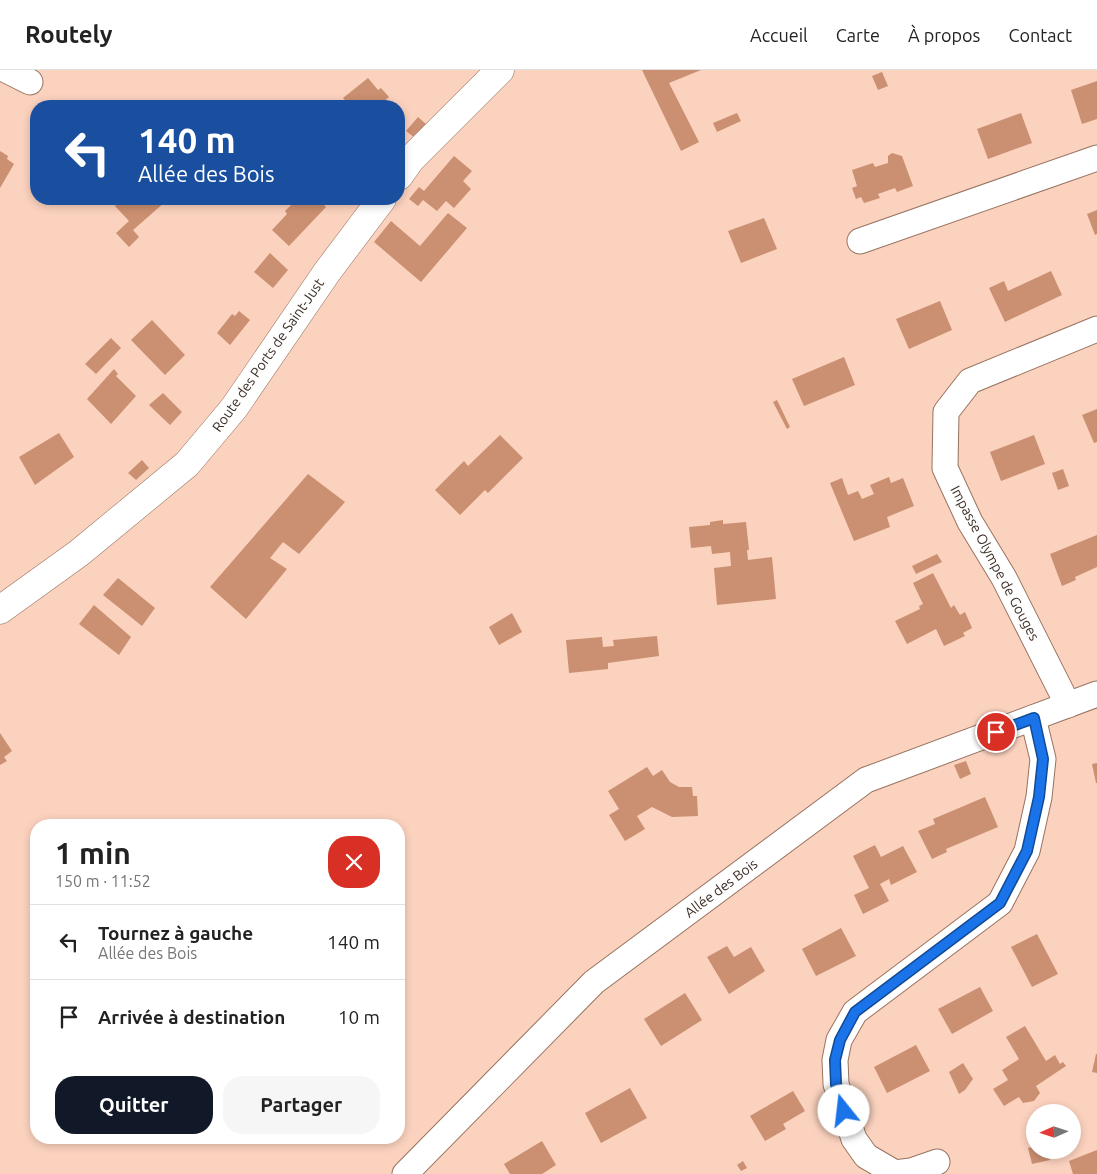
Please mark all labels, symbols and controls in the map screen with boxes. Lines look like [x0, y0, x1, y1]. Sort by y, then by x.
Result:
text: Routely [25, 21, 112, 48]
text: Accueil [750, 25, 808, 45]
text: Carte [836, 25, 880, 45]
text: À propos [908, 25, 980, 45]
text: Contact [1008, 25, 1072, 45]
icon: left [55, 120, 120, 185]
text: 140 m [138, 120, 236, 160]
text: Allée des Bois [138, 161, 275, 186]
street label: Route des Ports de Saint-Just [209, 275, 327, 435]
street label: Impasse Olympe de Gouges [947, 483, 1043, 643]
pin [975, 711, 1017, 753]
icon: arrive [982, 718, 1010, 746]
text: 1 min [55, 836, 131, 870]
button: close [328, 836, 380, 888]
street label: Allée des Bois [682, 855, 760, 921]
text: 150 m · 11:52 [55, 872, 151, 890]
text: Tournez à gauche [98, 922, 253, 944]
icon: left [55, 928, 83, 956]
text: 140 m [327, 931, 380, 953]
text: Allée des Bois [98, 944, 197, 962]
icon: arrive [55, 1003, 83, 1031]
text: Arrivée à destination [98, 1006, 285, 1028]
text: 10 m [338, 1006, 380, 1028]
button: Quitter [55, 1076, 213, 1134]
button: Partager [223, 1076, 380, 1134]
position arrow [817, 1084, 869, 1136]
north arrow [1026, 1104, 1081, 1159]
map controls [1026, 1104, 1081, 1159]

